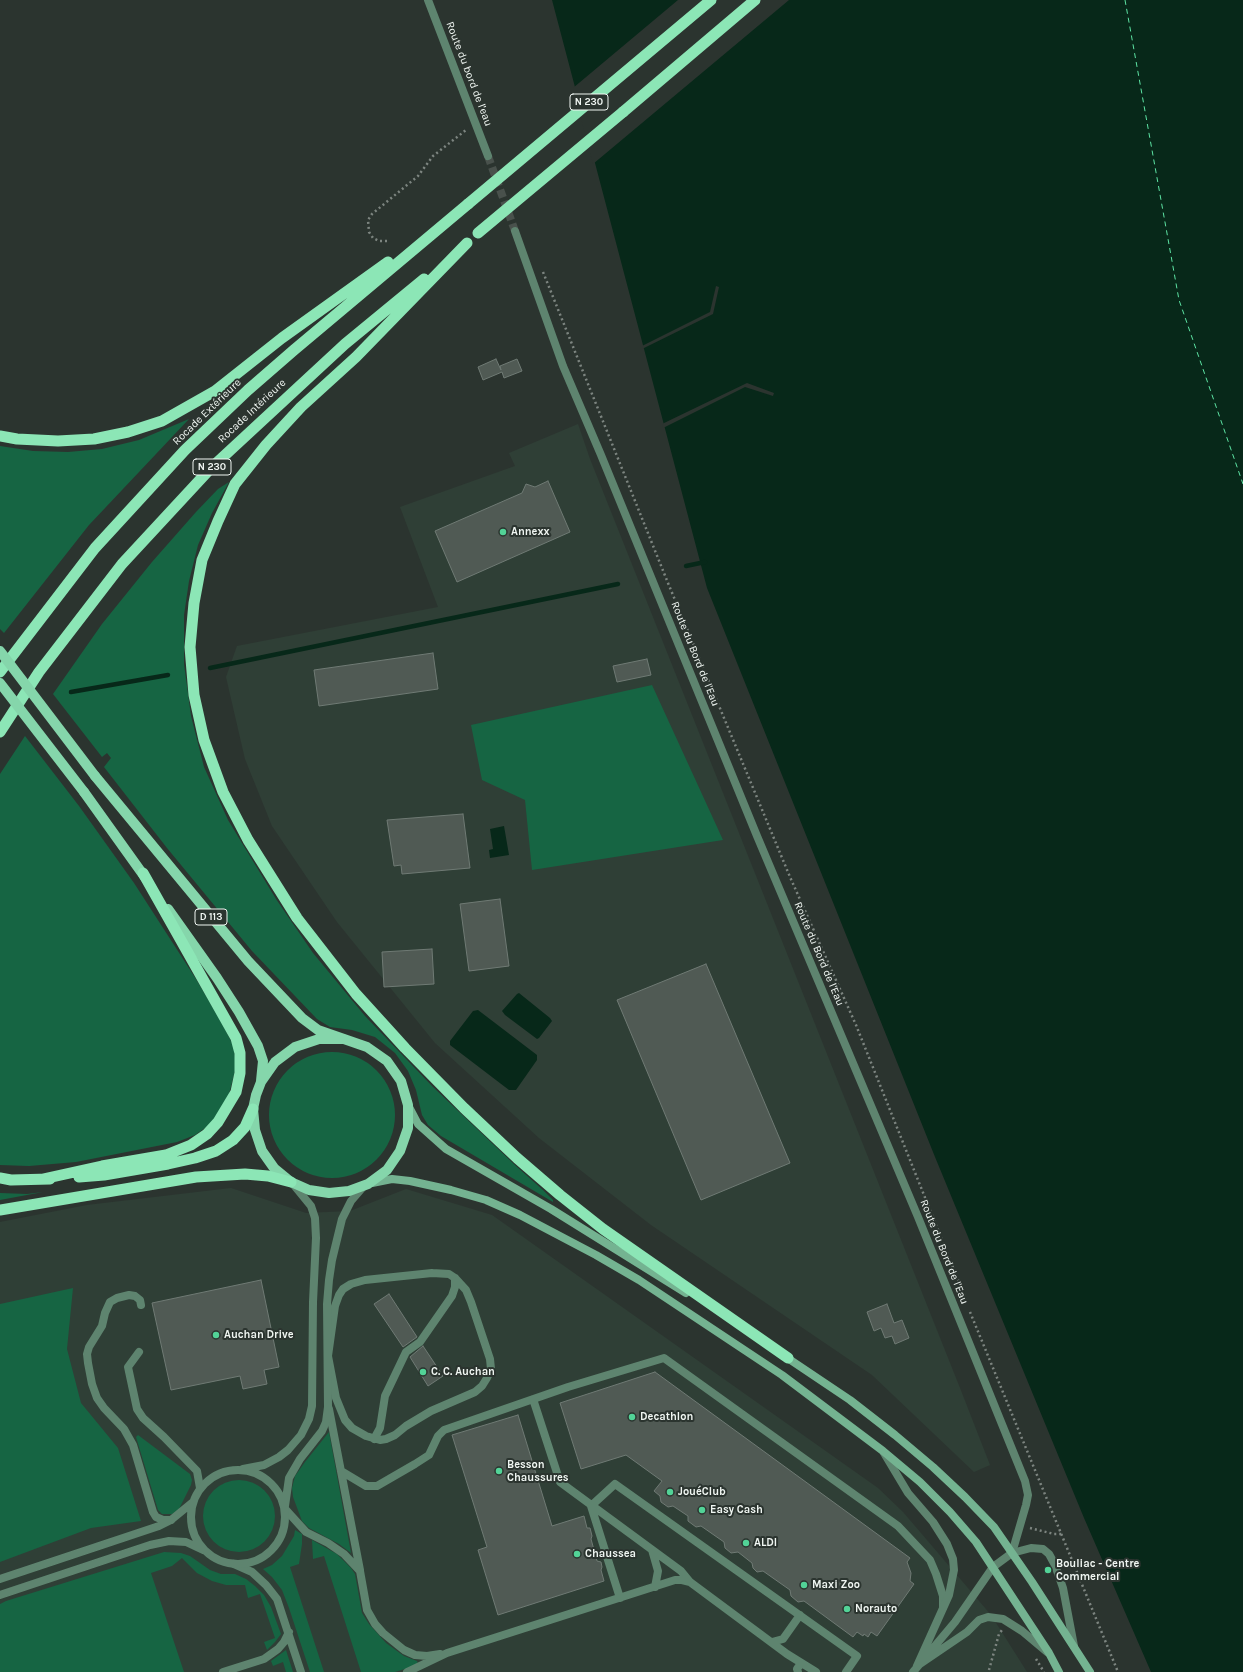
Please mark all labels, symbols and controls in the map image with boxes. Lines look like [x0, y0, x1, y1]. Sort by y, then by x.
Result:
street label: Route du bord de l'eau [443, 20, 495, 128]
road number: N 230 [570, 94, 608, 110]
street label: Rocade Extérieure [170, 376, 244, 448]
street label: Rocade Intérieure [215, 376, 289, 446]
road number: N 230 [193, 459, 231, 475]
place label: Annexx [511, 525, 550, 539]
marker: Annexx [498, 527, 508, 537]
street label: Route du Bord de l'Eau [668, 600, 722, 708]
street label: Route du Bord de l'Eau [791, 900, 847, 1008]
road number: D 113 [195, 909, 227, 925]
street label: Route du Bord de l'Eau [917, 1198, 971, 1306]
place label: Auchan Drive [224, 1328, 294, 1342]
marker: Auchan Drive [211, 1330, 221, 1340]
place label: C. C. Auchan [431, 1365, 495, 1379]
marker: C. C. Auchan [418, 1367, 428, 1377]
place label: Decathlon [640, 1410, 693, 1424]
marker: Decathlon [627, 1412, 637, 1422]
place label: Besson Chaussures [507, 1458, 569, 1484]
marker: Besson Chaussures [494, 1466, 504, 1476]
place label: JouéClub [678, 1485, 726, 1499]
marker: JouéClub [665, 1487, 675, 1497]
place label: Easy Cash [710, 1503, 763, 1517]
marker: Easy Cash [697, 1505, 707, 1515]
place label: ALDI [754, 1536, 777, 1550]
marker: ALDI [741, 1538, 751, 1548]
place label: Chaussea [585, 1547, 636, 1561]
marker: Chaussea [572, 1549, 582, 1559]
place label: Bouliac - Centre Commercial [1056, 1557, 1139, 1583]
marker: Bouliac - Centre Commercial [1043, 1565, 1053, 1575]
place label: Maxi Zoo [812, 1578, 860, 1592]
marker: Maxi Zoo [799, 1580, 809, 1590]
place label: Norauto [855, 1602, 897, 1616]
marker: Norauto [842, 1604, 852, 1614]

